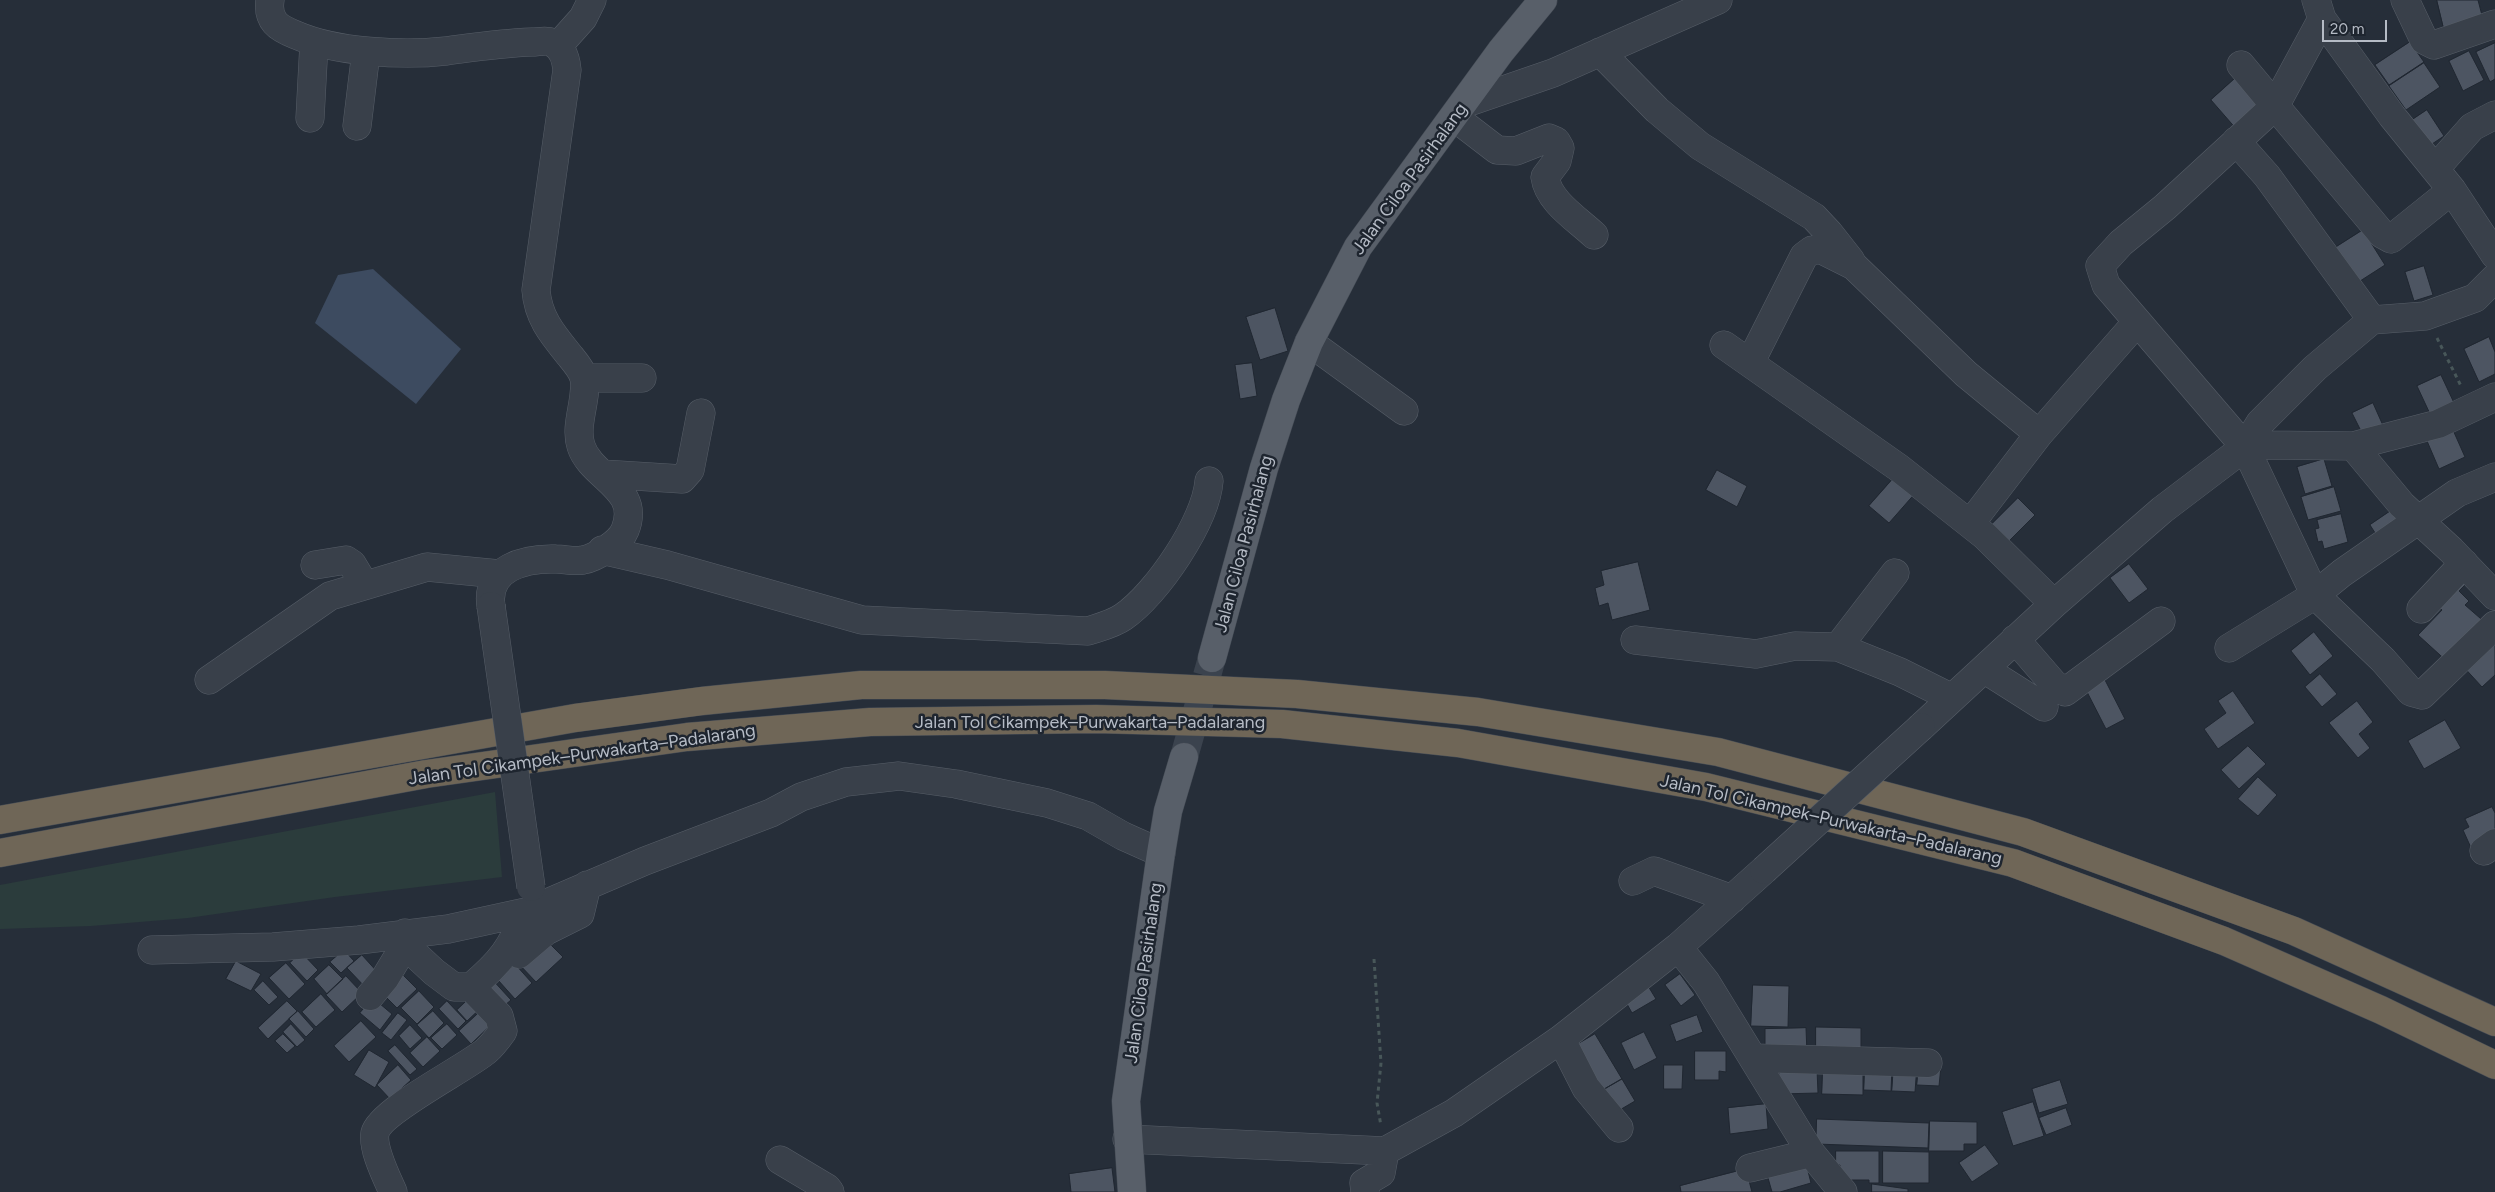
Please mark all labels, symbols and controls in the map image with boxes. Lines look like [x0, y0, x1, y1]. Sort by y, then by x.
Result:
scale bar [2325, 10, 2390, 42]
text: 20 m [2330, 20, 2364, 38]
street label: Jalan Ciloa Pasirhalang [1348, 99, 1472, 259]
street label: Jalan Ciloa Pasirhalang [1210, 453, 1278, 635]
street label: Jalan Tol Cikampek–Purwakarta–Padalarang [915, 712, 1265, 734]
street label: Jalan Tol Cikampek–Purwakarta–Padalarang [407, 720, 757, 790]
street label: Jalan Tol Cikampek–Purwakarta–Padalarang [1658, 770, 2004, 870]
street label: Jalan Ciloa Pasirhalang [1121, 881, 1167, 1065]

